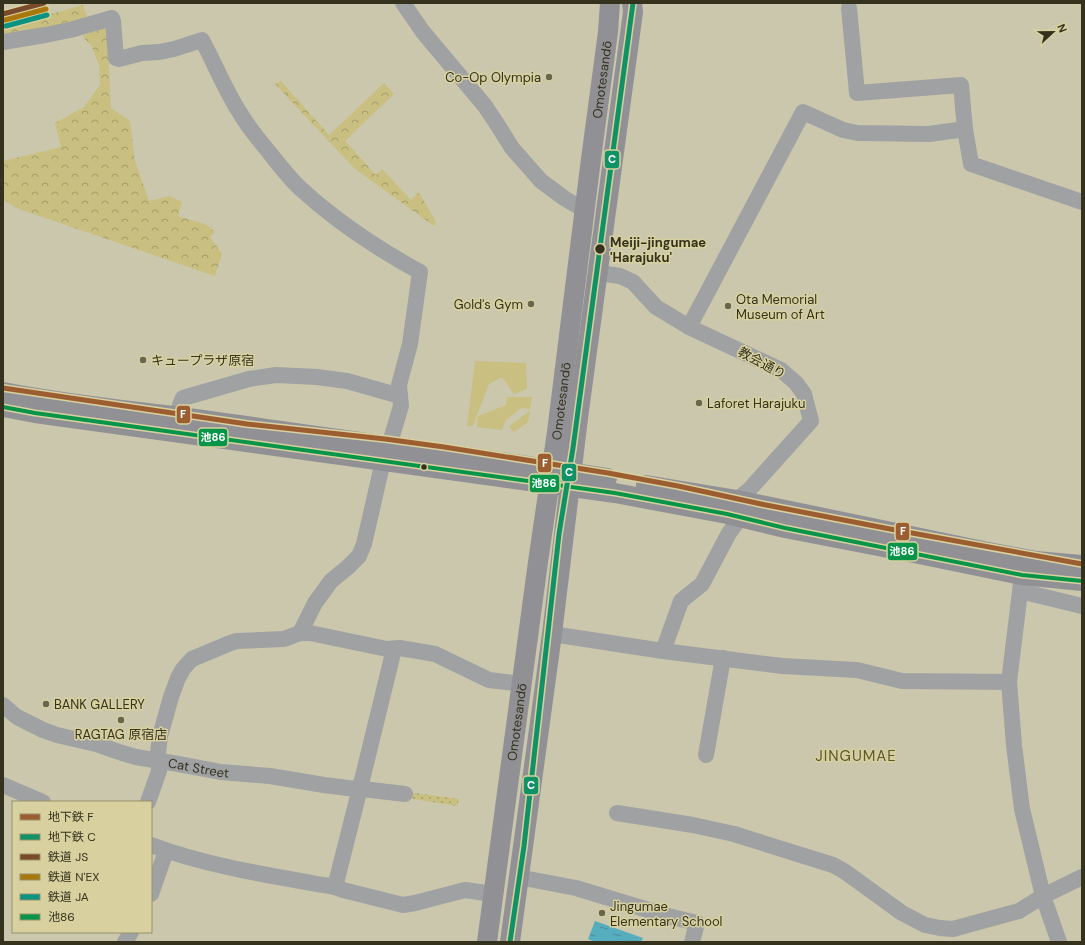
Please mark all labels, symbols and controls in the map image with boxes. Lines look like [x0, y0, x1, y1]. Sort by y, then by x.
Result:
north arrow [1033, 12, 1073, 52]
text: N [1054, 22, 1070, 35]
street label: Omotesandō [588, 39, 615, 120]
place label: Co-Op Olympia [445, 69, 541, 86]
marker: Co-Op Olympia [544, 72, 554, 82]
line badge: C [604, 150, 620, 169]
text: C [608, 152, 616, 166]
place label: Meiji-jingumae 'Harajuku' [610, 234, 706, 266]
marker: Meiji-jingumae 'Harajuku' [593, 242, 607, 256]
place label: Ota Memorial Museum of Art [736, 291, 825, 323]
place label: Gold's Gym [454, 296, 523, 313]
marker: Gold's Gym [526, 299, 536, 309]
marker: Ota Memorial Museum of Art [723, 301, 733, 311]
street label: 教会通り [735, 343, 789, 383]
place label: キュープラザ原宿 [151, 352, 254, 369]
marker: キュープラザ原宿 [138, 355, 148, 365]
street label: Omotesandō [547, 361, 574, 441]
place label: Laforet Harajuku [707, 395, 806, 412]
marker: Laforet Harajuku [694, 398, 704, 408]
line badge: F [176, 405, 191, 424]
text: F [180, 407, 186, 421]
line badge: 池86 [198, 428, 228, 447]
text: 池86 [201, 430, 225, 444]
line badge: F [537, 453, 552, 473]
text: F [542, 456, 548, 470]
unlabelled marker [419, 462, 429, 472]
line badge: C [561, 463, 577, 482]
text: C [565, 465, 573, 479]
line badge: 池86 [529, 474, 560, 493]
text: 池86 [532, 476, 556, 490]
line badge: F [895, 522, 910, 541]
text: F [900, 524, 906, 538]
line badge: 池86 [887, 542, 918, 561]
text: 池86 [890, 544, 914, 558]
street label: Omotesandō [503, 682, 530, 762]
place label: BANK GALLERY [54, 696, 145, 713]
marker: BANK GALLERY [41, 699, 51, 709]
marker: RAGTAG 原宿店 [116, 715, 126, 725]
place label: RAGTAG 原宿店 [75, 726, 167, 743]
district label: JINGUMAE [815, 746, 897, 766]
street label: Cat Street [167, 754, 230, 781]
line badge: C [523, 776, 539, 795]
text: C [527, 778, 535, 792]
legend [12, 801, 152, 933]
text: 地下鉄 F [48, 809, 94, 825]
text: 地下鉄 C [48, 829, 96, 845]
text: 鉄道 JS [48, 849, 88, 865]
text: 鉄道 N'EX [48, 869, 99, 885]
text: 鉄道 JA [48, 889, 89, 905]
place label: Jingumae Elementary School [610, 898, 723, 930]
marker: Jingumae Elementary School [597, 908, 607, 918]
text: 池86 [48, 909, 75, 925]

